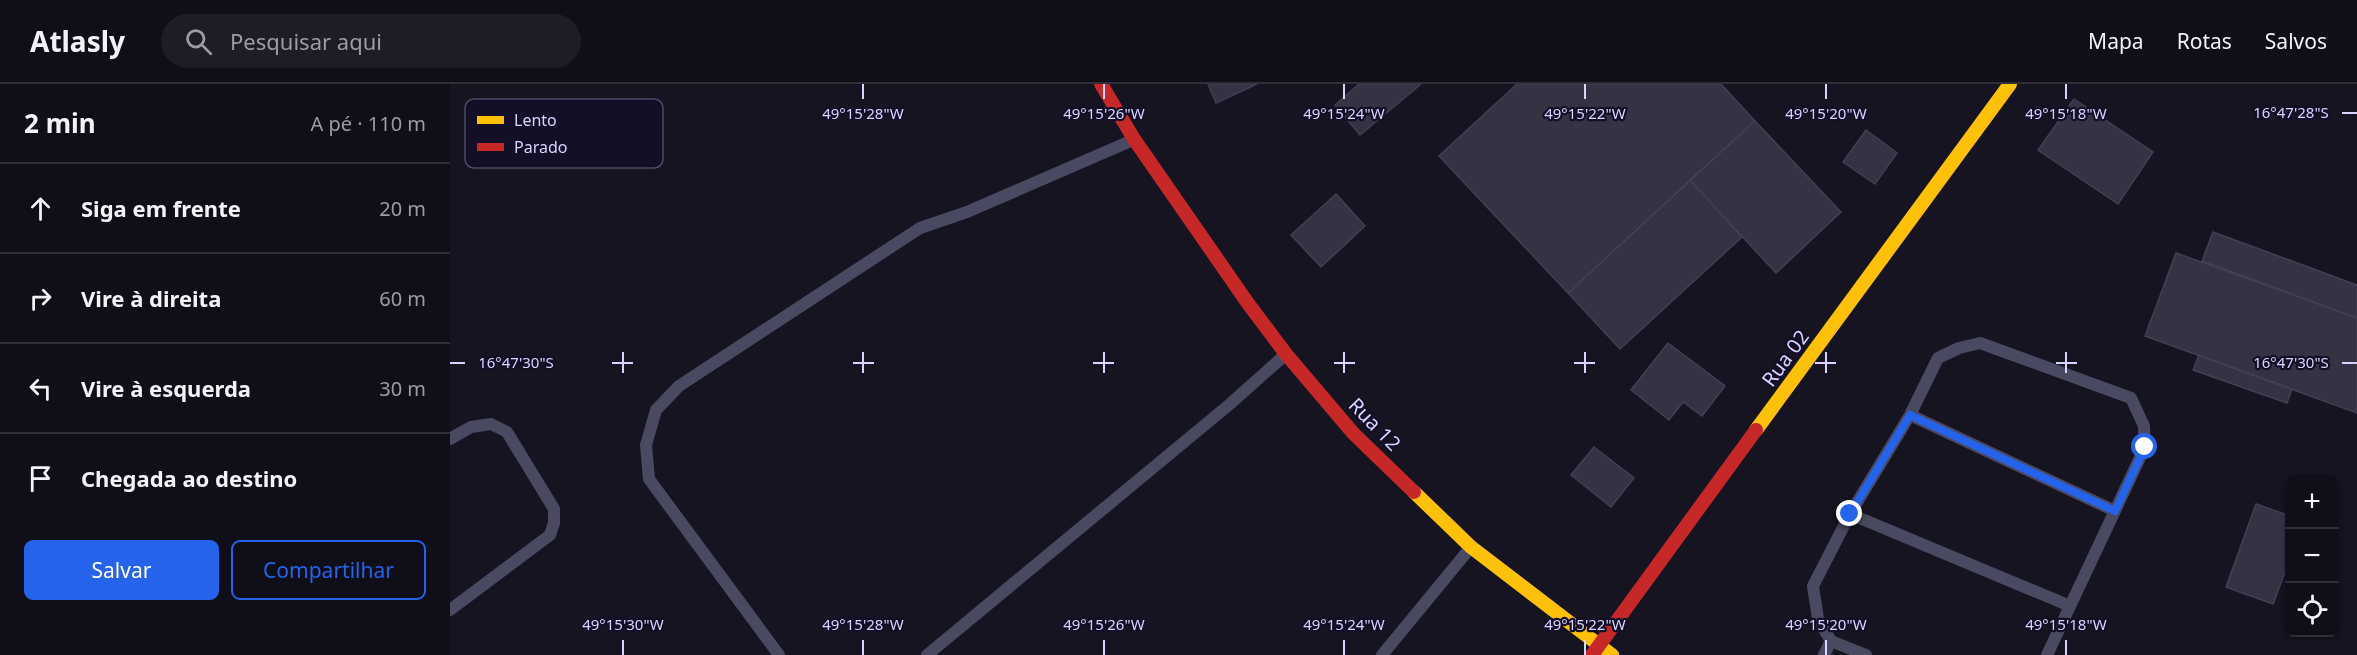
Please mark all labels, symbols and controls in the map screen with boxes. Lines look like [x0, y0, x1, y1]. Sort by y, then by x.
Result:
search box [161, 14, 581, 68]
text: Atlasly [30, 22, 125, 60]
icon: search [182, 25, 215, 58]
text: Pesquisar aqui [230, 26, 382, 56]
text: Mapa [2088, 27, 2144, 55]
text: Rotas [2177, 27, 2232, 55]
text: Salvos [2265, 27, 2327, 55]
legend [465, 99, 663, 168]
text: 16°47'28"S [2253, 102, 2329, 122]
text: 49°15'28"W [822, 103, 904, 123]
text: 49°15'26"W [1063, 103, 1145, 123]
text: 49°15'24"W [1303, 103, 1385, 123]
text: 49°15'22"W [1544, 103, 1626, 123]
text: 49°15'20"W [1785, 103, 1867, 123]
text: 49°15'18"W [2025, 103, 2107, 123]
text: 2 min [24, 105, 96, 141]
text: Lento [514, 109, 557, 131]
text: A pé · 110 m [310, 110, 426, 137]
text: Parado [514, 136, 567, 158]
icon: ahead [24, 192, 57, 225]
text: Siga em frente [81, 193, 241, 223]
text: 20 m [379, 195, 426, 222]
icon: right [24, 282, 57, 315]
text: Vire à direita [81, 283, 221, 313]
text: 60 m [379, 285, 426, 312]
street label: Rua 02 [1755, 324, 1815, 392]
text: 16°47'30"S [478, 352, 554, 372]
text: 16°47'30"S [2253, 352, 2329, 372]
icon: left [24, 372, 57, 405]
text: Vire à esquerda [81, 373, 251, 403]
text: 30 m [379, 375, 426, 402]
street label: Rua 12 [1343, 392, 1407, 456]
route start [2131, 433, 2157, 459]
icon: arrive [24, 462, 57, 495]
text: Chegada ao destino [81, 463, 297, 493]
map controls [2285, 475, 2339, 637]
button: + [2285, 475, 2339, 529]
route end [1836, 500, 1862, 526]
button: − [2285, 529, 2339, 583]
button: Salvar [24, 540, 219, 600]
button: Compartilhar [231, 540, 426, 600]
button: locate [2285, 583, 2339, 637]
text: 49°15'30"W [582, 614, 664, 634]
text: 49°15'28"W [822, 614, 904, 634]
text: 49°15'26"W [1063, 614, 1145, 634]
text: 49°15'24"W [1303, 614, 1385, 634]
text: 49°15'22"W [1544, 614, 1626, 634]
text: 49°15'20"W [1785, 614, 1867, 634]
text: 49°15'18"W [2025, 614, 2107, 634]

